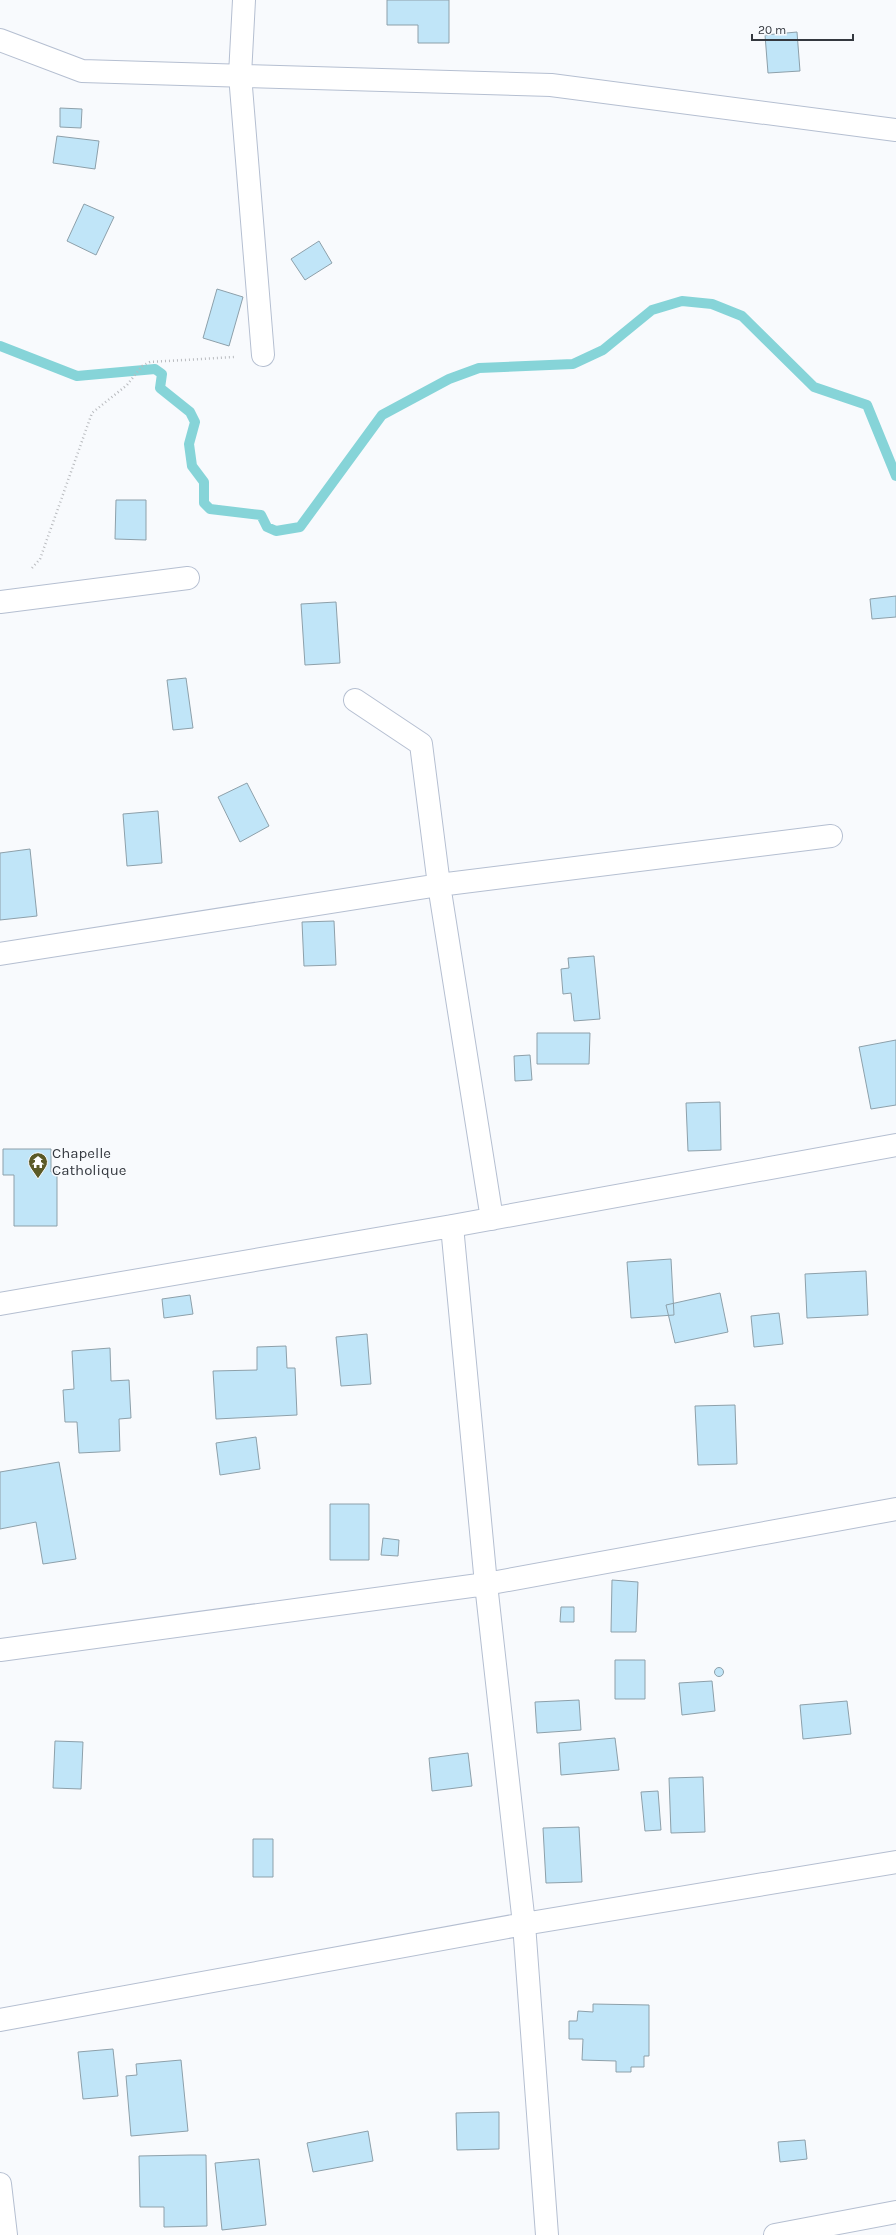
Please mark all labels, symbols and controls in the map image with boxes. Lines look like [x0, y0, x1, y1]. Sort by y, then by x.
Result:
scale bar [752, 16, 853, 42]
text: 20 m [758, 23, 786, 37]
place label: Chapelle Catholique [52, 1144, 127, 1179]
temple icon: Chapelle Catholique [27, 1151, 49, 1179]

